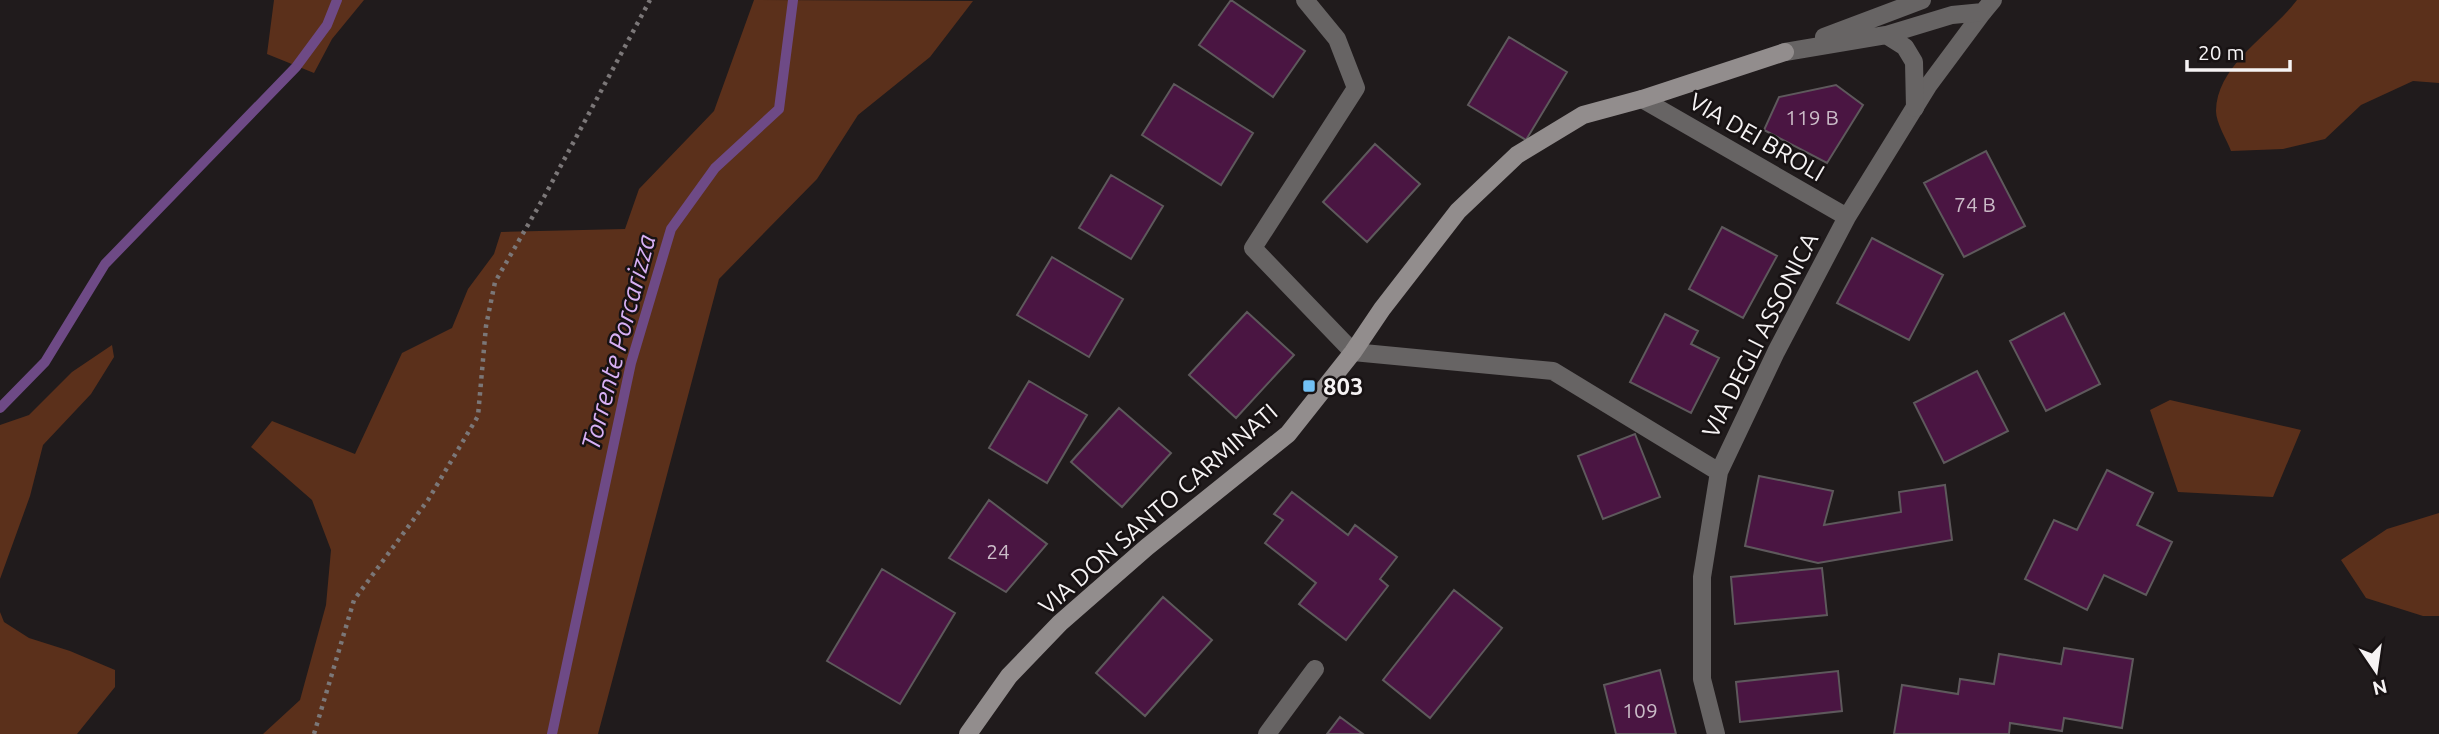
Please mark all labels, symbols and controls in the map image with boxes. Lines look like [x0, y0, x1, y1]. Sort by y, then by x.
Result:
scale bar [2187, 28, 2290, 72]
text: 20 m [2198, 40, 2245, 64]
street label: VIA DEI BROLI [1685, 87, 1829, 187]
house number: 119 B [1785, 105, 1839, 129]
house number: 74 B [1954, 192, 1996, 216]
street label: VIA DEGLI ASSONICA [1697, 228, 1824, 442]
water label: Torrente Porcarizza [575, 231, 661, 453]
place label: 803 [1323, 373, 1364, 400]
marker: 803 [1301, 378, 1317, 394]
street label: VIA DON SANTO CARMINATI [1033, 398, 1283, 620]
house number: 24 [986, 539, 1010, 563]
north arrow [2341, 636, 2411, 706]
text: N [2370, 675, 2389, 700]
house number: 109 [1622, 698, 1658, 722]

